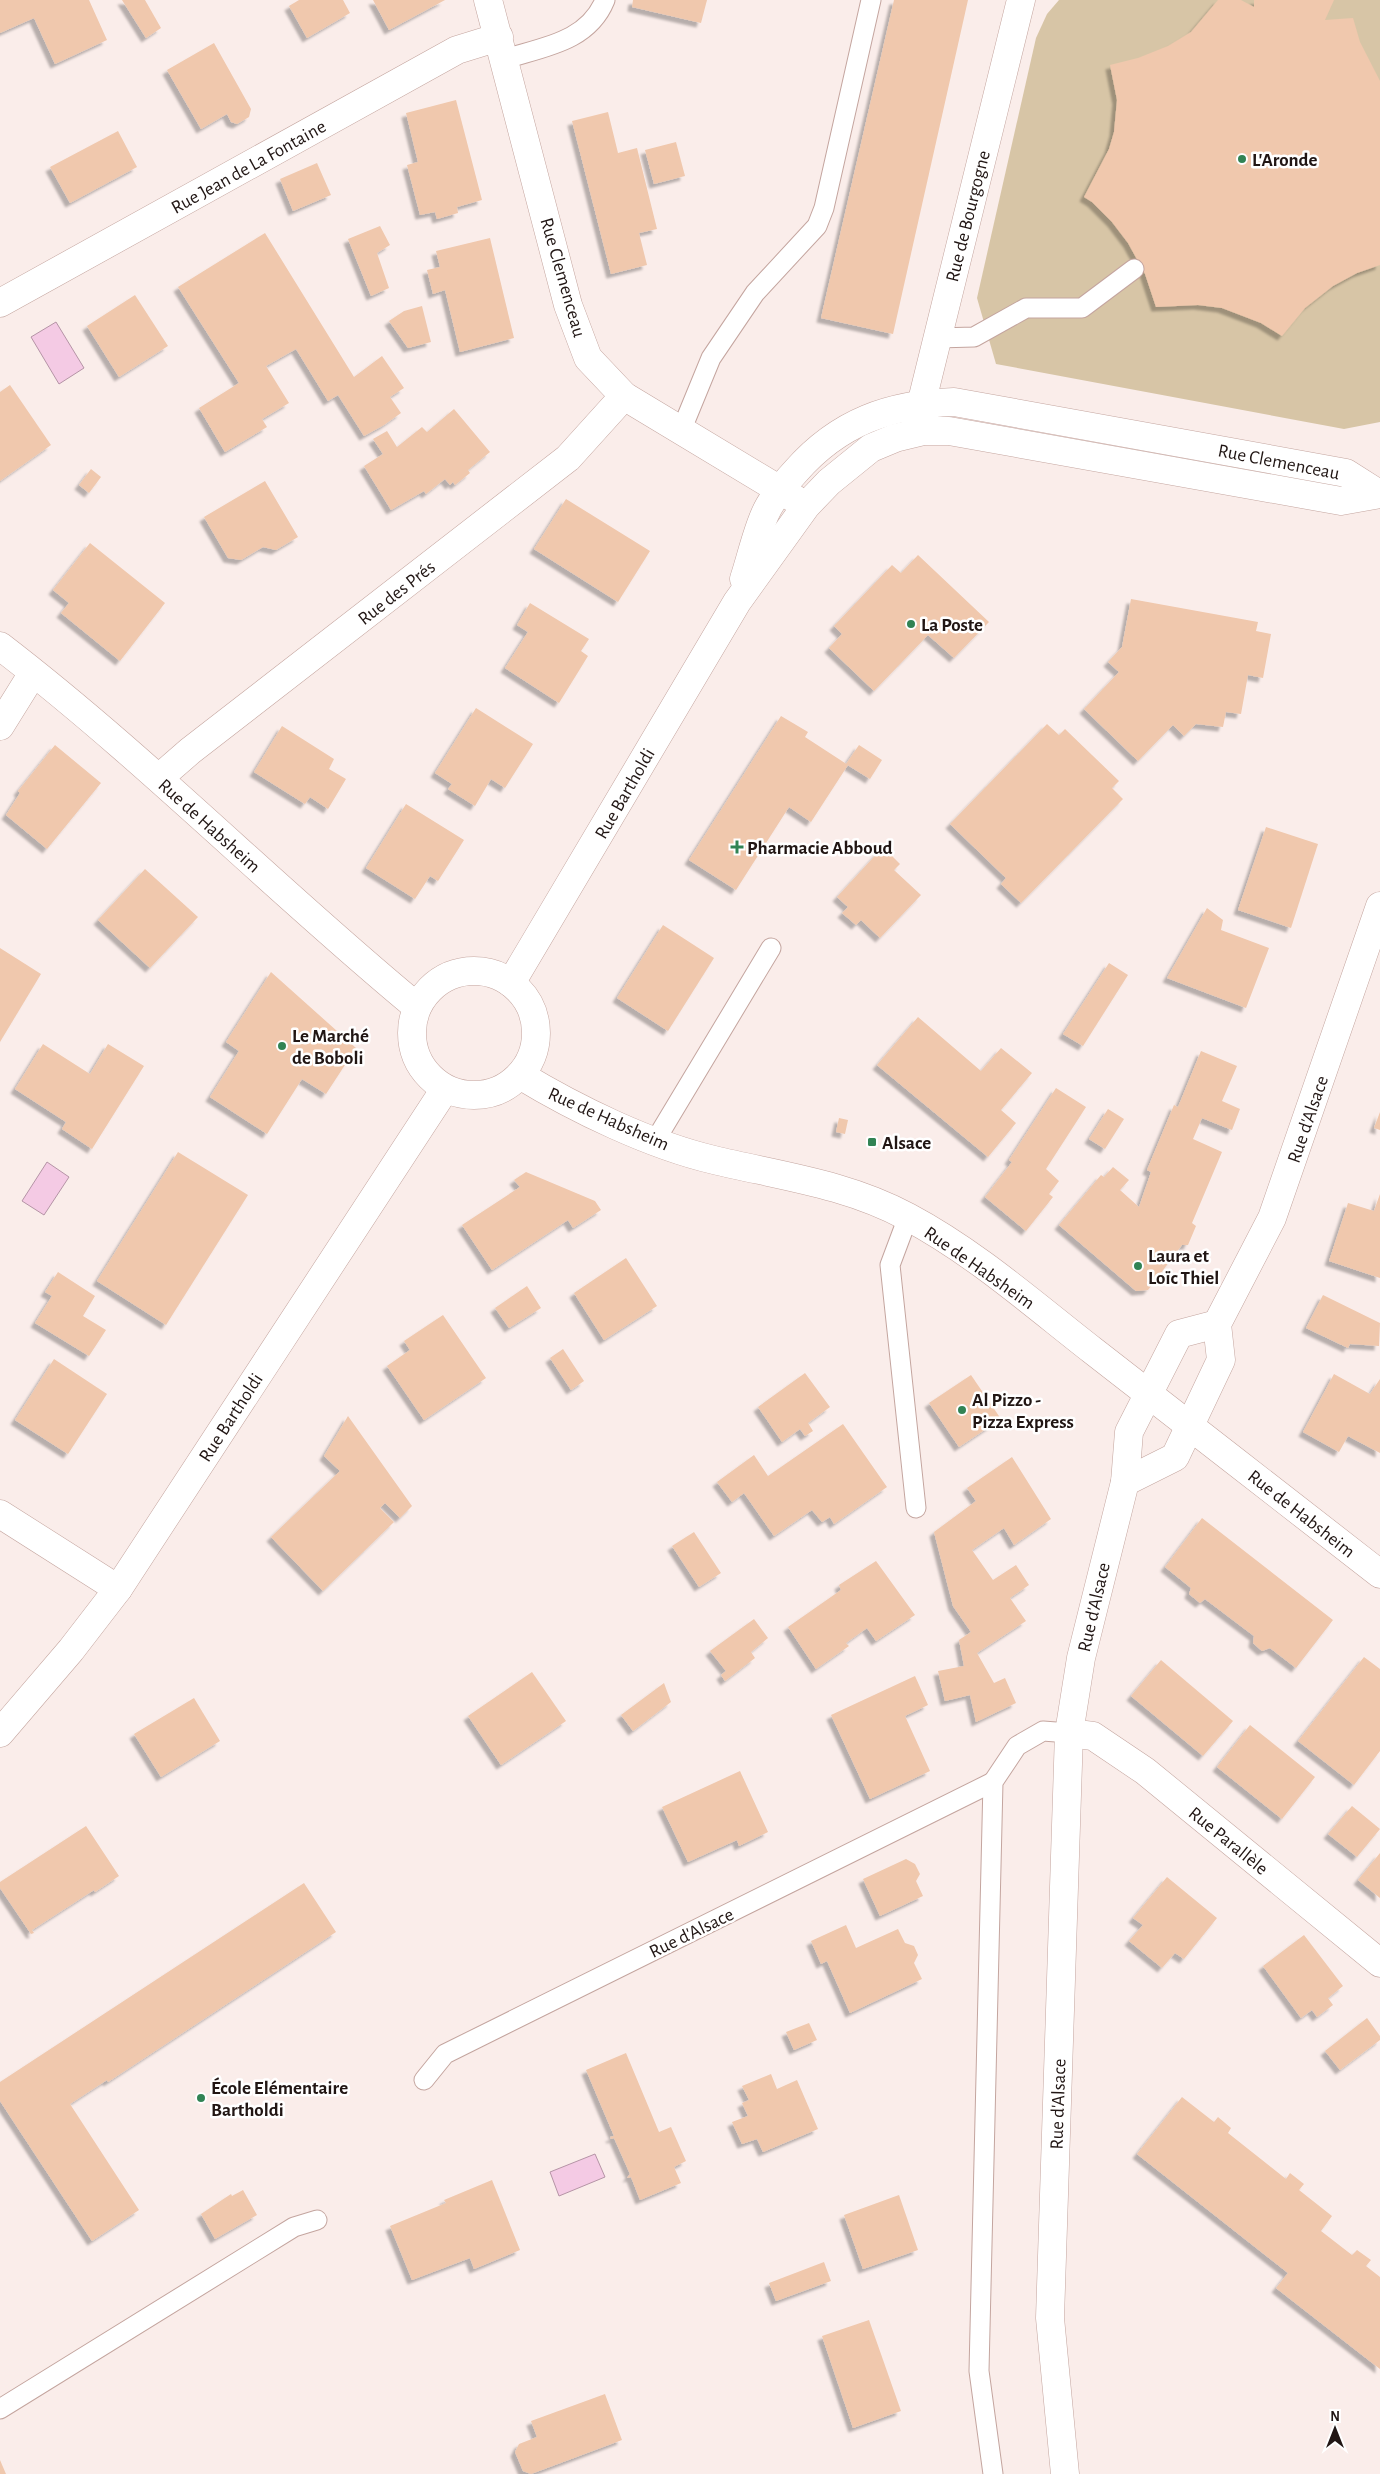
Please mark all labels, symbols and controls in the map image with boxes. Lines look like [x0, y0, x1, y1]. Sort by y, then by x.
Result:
street label: Rue Jean de La Fontaine [168, 117, 329, 218]
street label: Rue de Bourgogne [943, 149, 994, 284]
place label: L'Aronde [1252, 151, 1318, 170]
marker: L'Aronde [1236, 153, 1248, 165]
street label: Rue Clemenceau [536, 215, 589, 340]
street label: Rue Clemenceau [1216, 441, 1341, 484]
street label: Rue des Prés [355, 557, 439, 629]
place label: La Poste [921, 616, 983, 635]
marker: La Poste [905, 618, 917, 630]
street label: Rue Bartholdi [592, 745, 659, 842]
street label: Rue de Habsheim [154, 776, 264, 877]
place label: Pharmacie Abboud [747, 839, 893, 858]
marker: Pharmacie Abboud [731, 841, 743, 853]
place label: Le Marché de Boboli [292, 1027, 369, 1068]
marker: Le Marché de Boboli [276, 1040, 288, 1052]
street label: Rue d'Alsace [1285, 1073, 1332, 1166]
street label: Rue de Habsheim [545, 1084, 672, 1155]
place label: Alsace [882, 1134, 931, 1153]
marker: Alsace [866, 1136, 878, 1148]
street label: Rue de Habsheim [920, 1223, 1038, 1313]
place label: Laura et Loïc Thiel [1148, 1247, 1219, 1288]
marker: Laura et Loïc Thiel [1132, 1260, 1144, 1272]
street label: Rue Bartholdi [196, 1370, 267, 1465]
place label: Al Pizzo - Pizza Express [972, 1391, 1074, 1432]
marker: Al Pizzo - Pizza Express [956, 1404, 968, 1416]
street label: Rue de Habsheim [1244, 1467, 1358, 1562]
street label: Rue d'Alsace [1075, 1561, 1114, 1654]
street label: Rue Parallèle [1185, 1804, 1271, 1879]
street label: Rue d'Alsace [647, 1905, 737, 1962]
street label: Rue d'Alsace [1047, 2058, 1070, 2150]
place label: École Elémentaire Bartholdi [211, 2077, 348, 2120]
marker: École Elémentaire Bartholdi [195, 2092, 207, 2104]
north arrow [1310, 2404, 1360, 2454]
text: N [1330, 2410, 1340, 2424]

